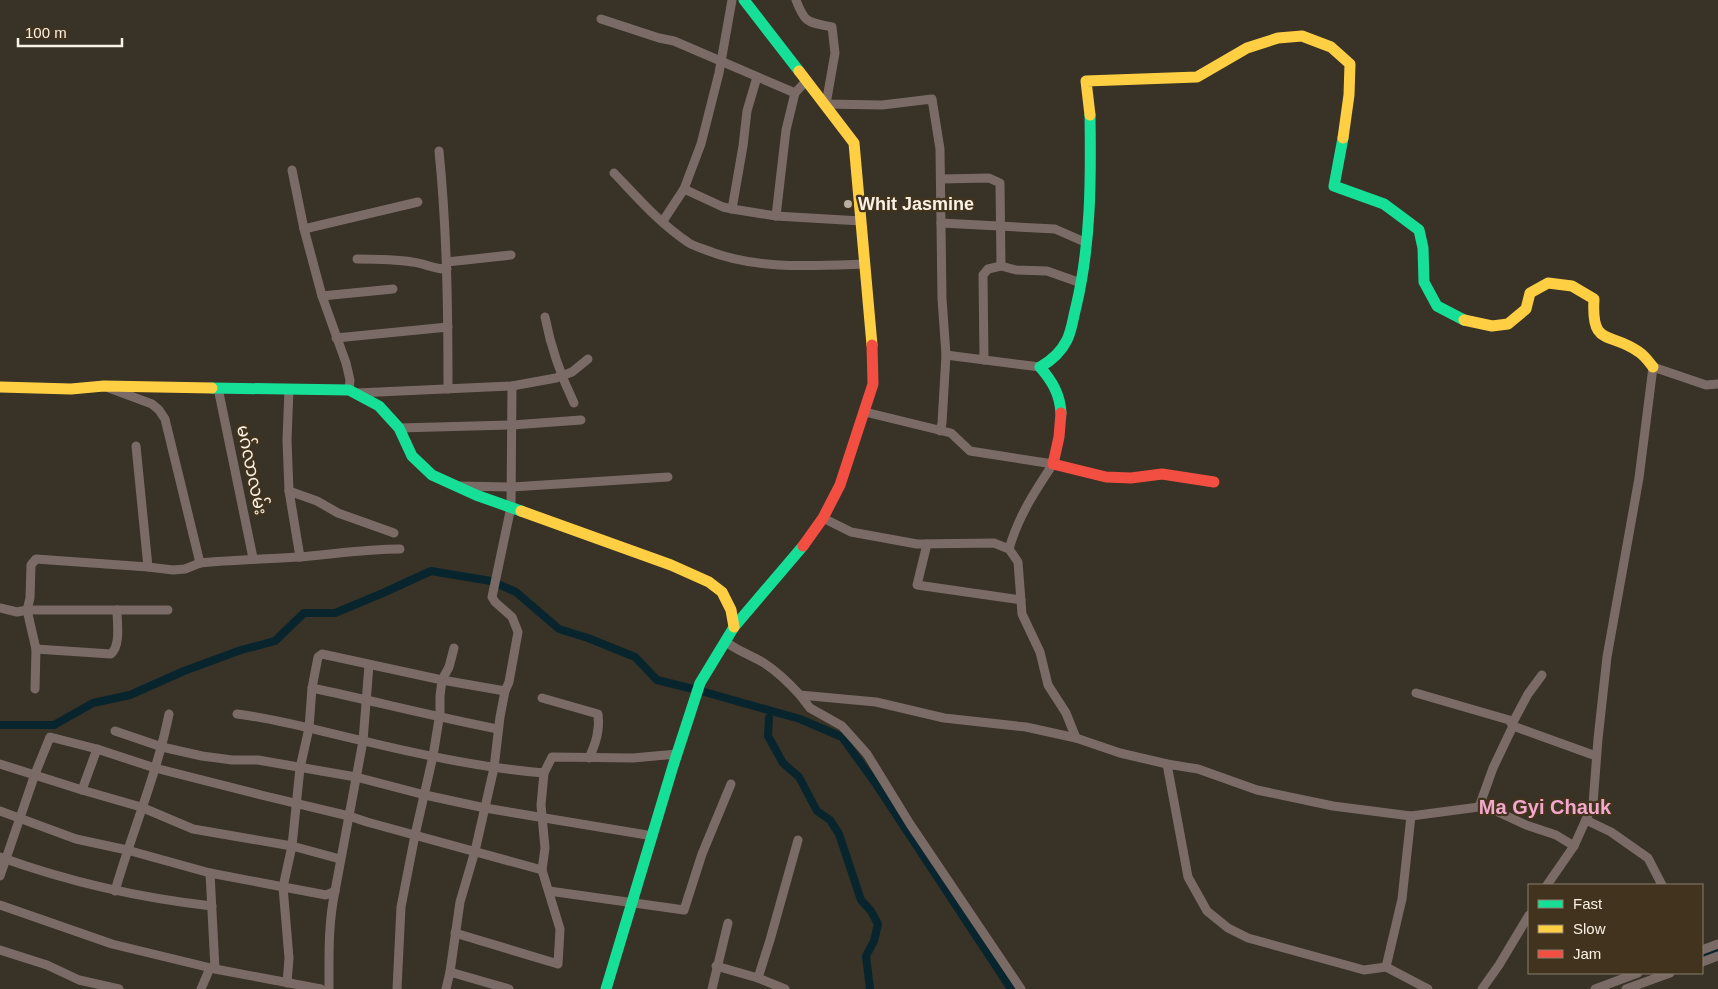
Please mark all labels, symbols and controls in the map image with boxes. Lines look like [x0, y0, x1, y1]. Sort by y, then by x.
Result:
scale bar [18, 15, 121, 47]
text: 100 m [25, 24, 67, 41]
place label: Whit Jasmine [858, 194, 974, 214]
marker: Whit Jasmine [842, 198, 854, 210]
street label: မဂ်လာလမ်း [233, 423, 274, 517]
district label: Ma Gyi Chauk [1479, 796, 1612, 818]
legend [1528, 884, 1703, 974]
text: Fast [1573, 895, 1603, 912]
text: Slow [1573, 920, 1606, 937]
text: Jam [1573, 945, 1601, 962]

